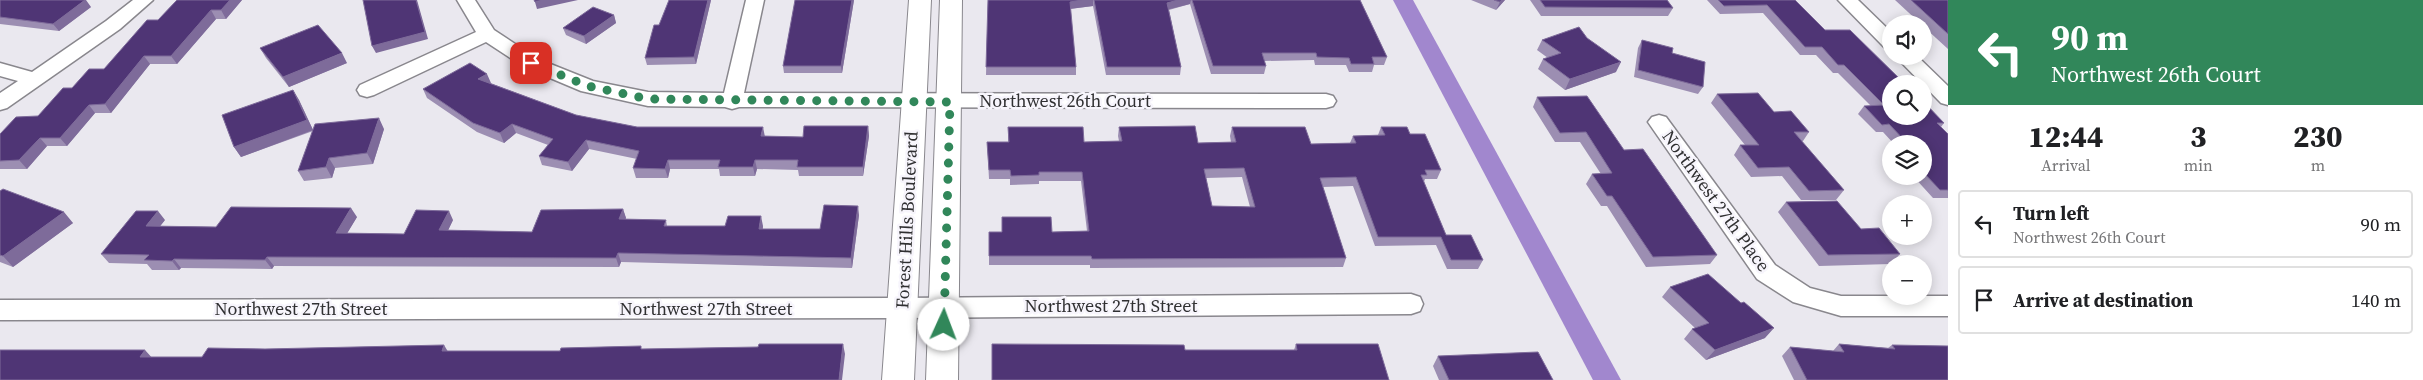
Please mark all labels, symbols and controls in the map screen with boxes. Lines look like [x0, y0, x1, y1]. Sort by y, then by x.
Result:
text: 90 m [2051, 14, 2128, 62]
map controls [1882, 15, 1932, 305]
button: sound [1882, 15, 1932, 65]
icon: left [1968, 20, 2033, 85]
pin [510, 42, 552, 84]
icon: arrive [517, 49, 545, 77]
text: Northwest 26th Court [2051, 59, 2261, 89]
button: search [1882, 75, 1932, 125]
street label: Northwest 26th Court [979, 88, 1151, 113]
text: 12:44 [2028, 116, 2103, 157]
text: 3 [2190, 116, 2207, 157]
text: 230 [2293, 116, 2343, 157]
street label: Northwest 27th Place [1657, 125, 1776, 276]
street label: Forest Hills Boulevard [889, 131, 924, 309]
button: layers [1882, 135, 1932, 185]
text: Arrival [2041, 154, 2091, 176]
text: min [2184, 154, 2213, 176]
text: m [2311, 154, 2325, 176]
button: + [1882, 195, 1932, 245]
text: Turn left [2013, 200, 2089, 226]
icon: left [1970, 210, 1998, 238]
text: 90 m [2360, 211, 2401, 237]
text: Northwest 26th Court [2013, 226, 2166, 248]
button: − [1882, 255, 1932, 305]
icon: arrive [1970, 286, 1998, 314]
text: Arrive at destination [2013, 287, 2193, 313]
text: 140 m [2351, 287, 2401, 313]
street label: Northwest 27th Street [1025, 293, 1198, 318]
street label: Northwest 27th Street [215, 296, 388, 321]
street label: Northwest 27th Street [620, 296, 793, 321]
position arrow [917, 298, 969, 350]

